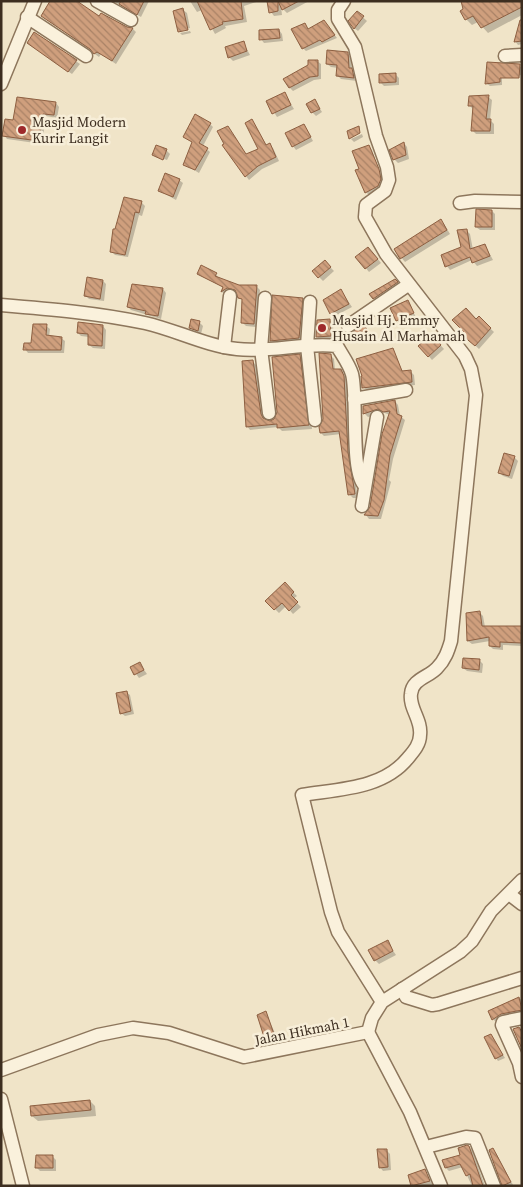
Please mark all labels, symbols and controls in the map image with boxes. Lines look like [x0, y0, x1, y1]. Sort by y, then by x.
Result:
place label: Masjid Modern Kurir Langit [32, 112, 127, 148]
marker: Masjid Modern Kurir Langit [16, 124, 28, 136]
place label: Masjid Hj. Emmy Husain Al Marhamah [332, 310, 466, 346]
marker: Masjid Hj. Emmy Husain Al Marhamah [316, 322, 328, 334]
street label: Jalan Hikmah 1 [252, 1012, 351, 1050]

